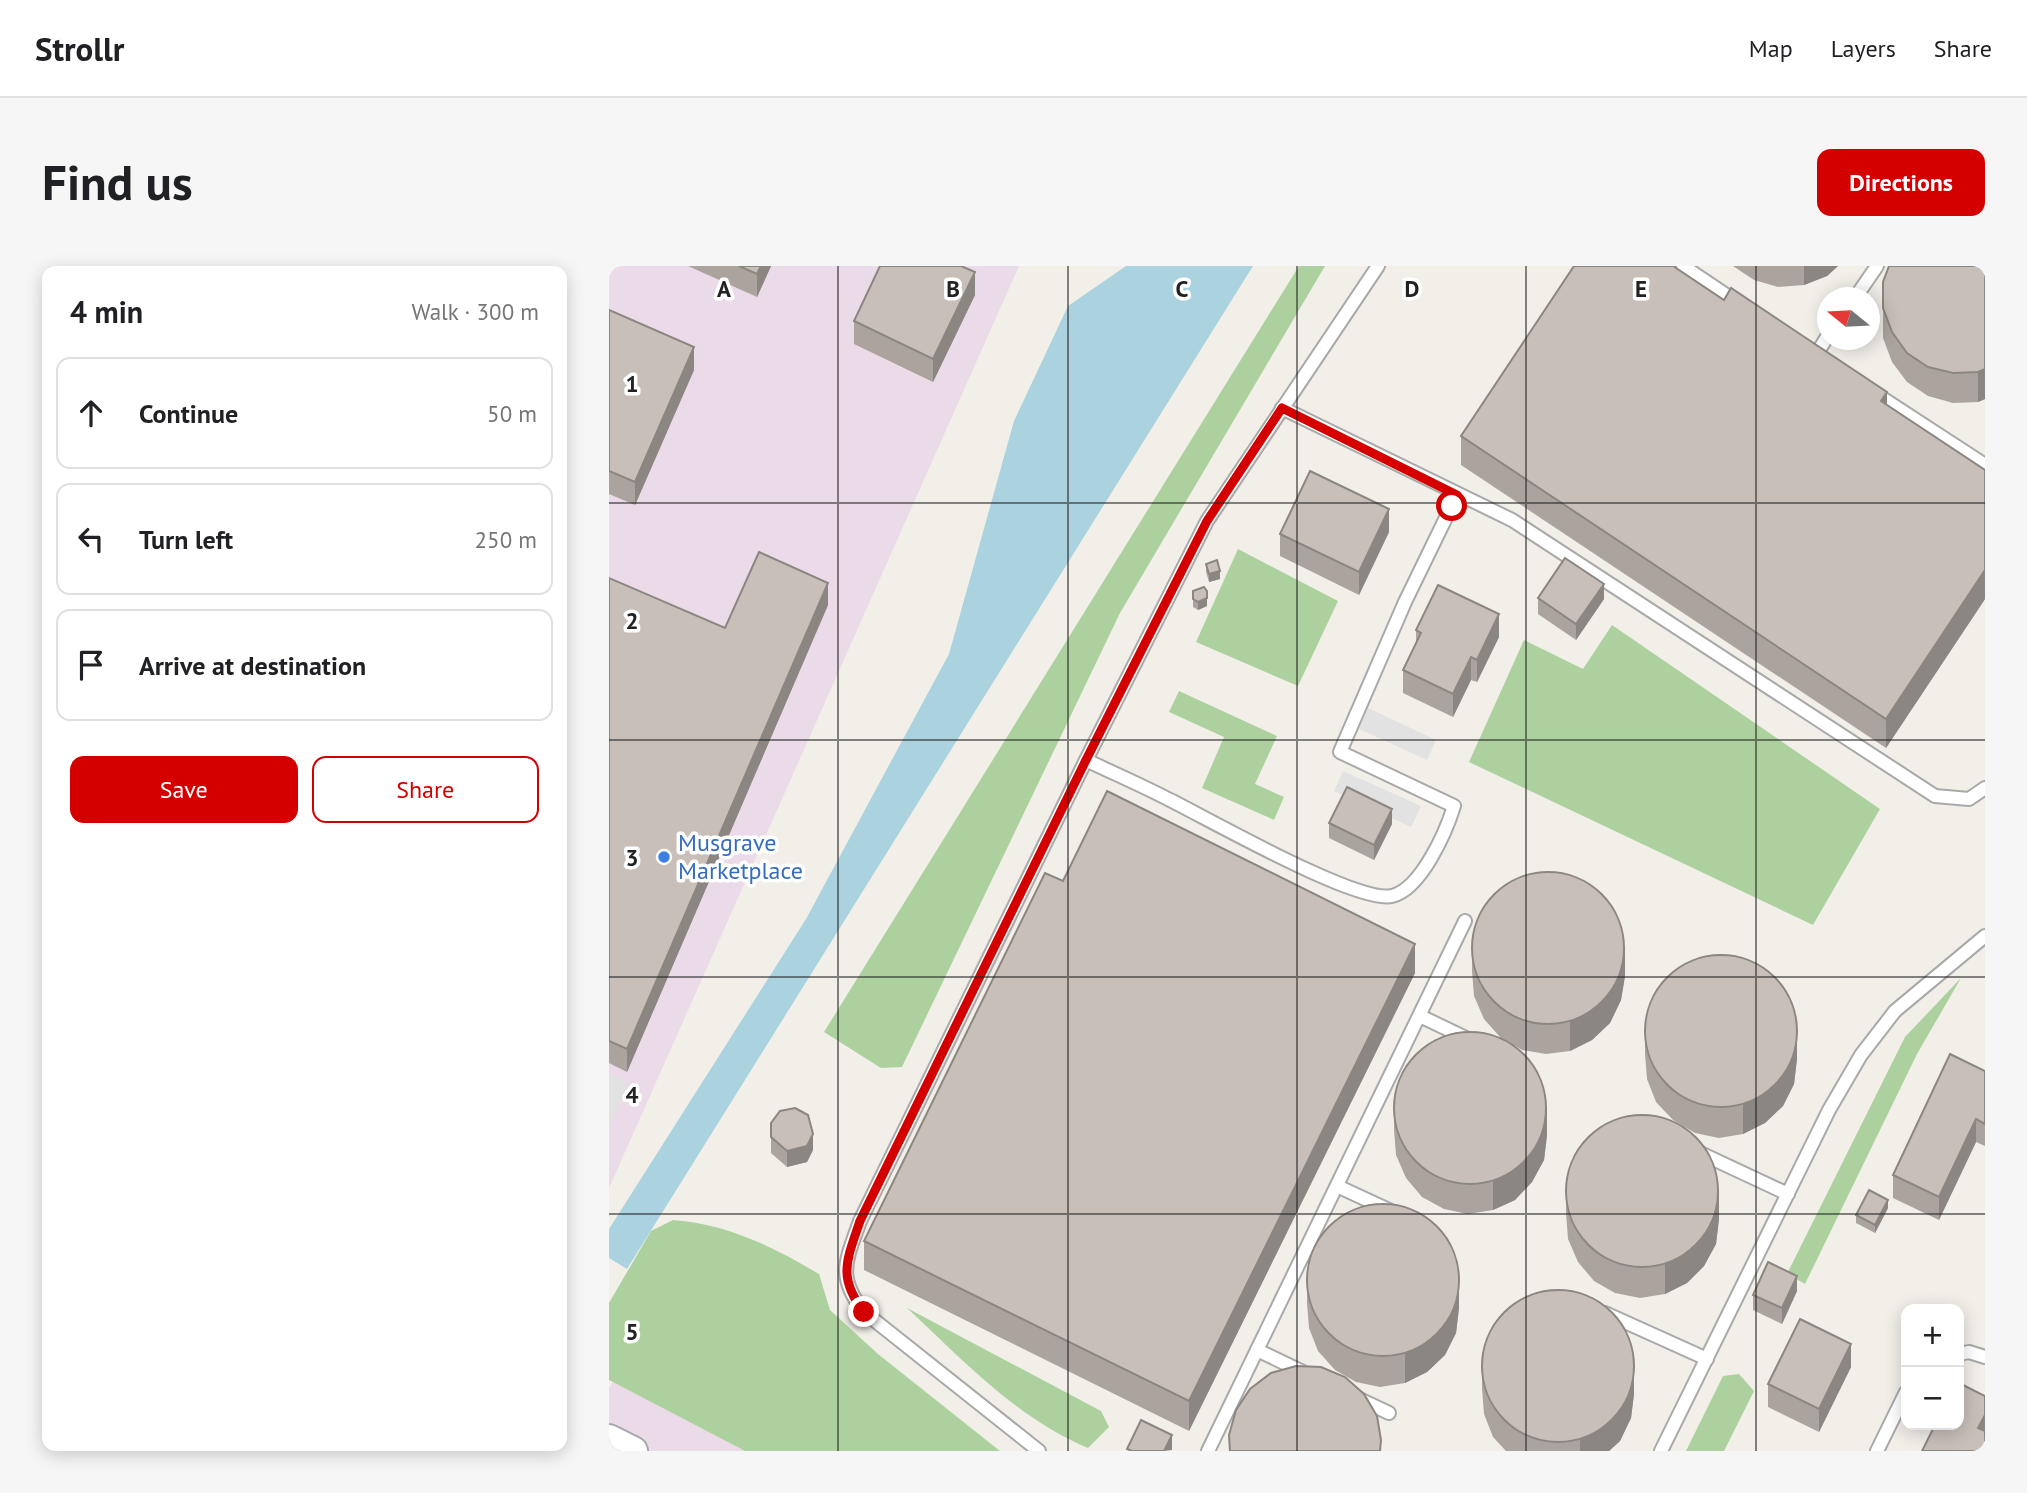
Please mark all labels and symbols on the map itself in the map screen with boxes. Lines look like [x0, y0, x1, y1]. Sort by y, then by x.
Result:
text: A [717, 274, 731, 303]
text: B [946, 274, 960, 303]
text: C [1176, 274, 1189, 303]
text: D [1405, 274, 1419, 303]
text: E [1635, 274, 1647, 303]
north arrow [1817, 287, 1880, 350]
text: 1 [625, 369, 639, 398]
route start [1436, 490, 1467, 521]
text: 2 [625, 606, 639, 635]
place label: Musgrave Marketplace [678, 827, 803, 886]
text: 3 [625, 843, 639, 872]
marker: Musgrave Marketplace [656, 849, 672, 865]
text: 4 [625, 1080, 639, 1109]
route end [848, 1296, 879, 1327]
text: 5 [625, 1317, 639, 1346]

